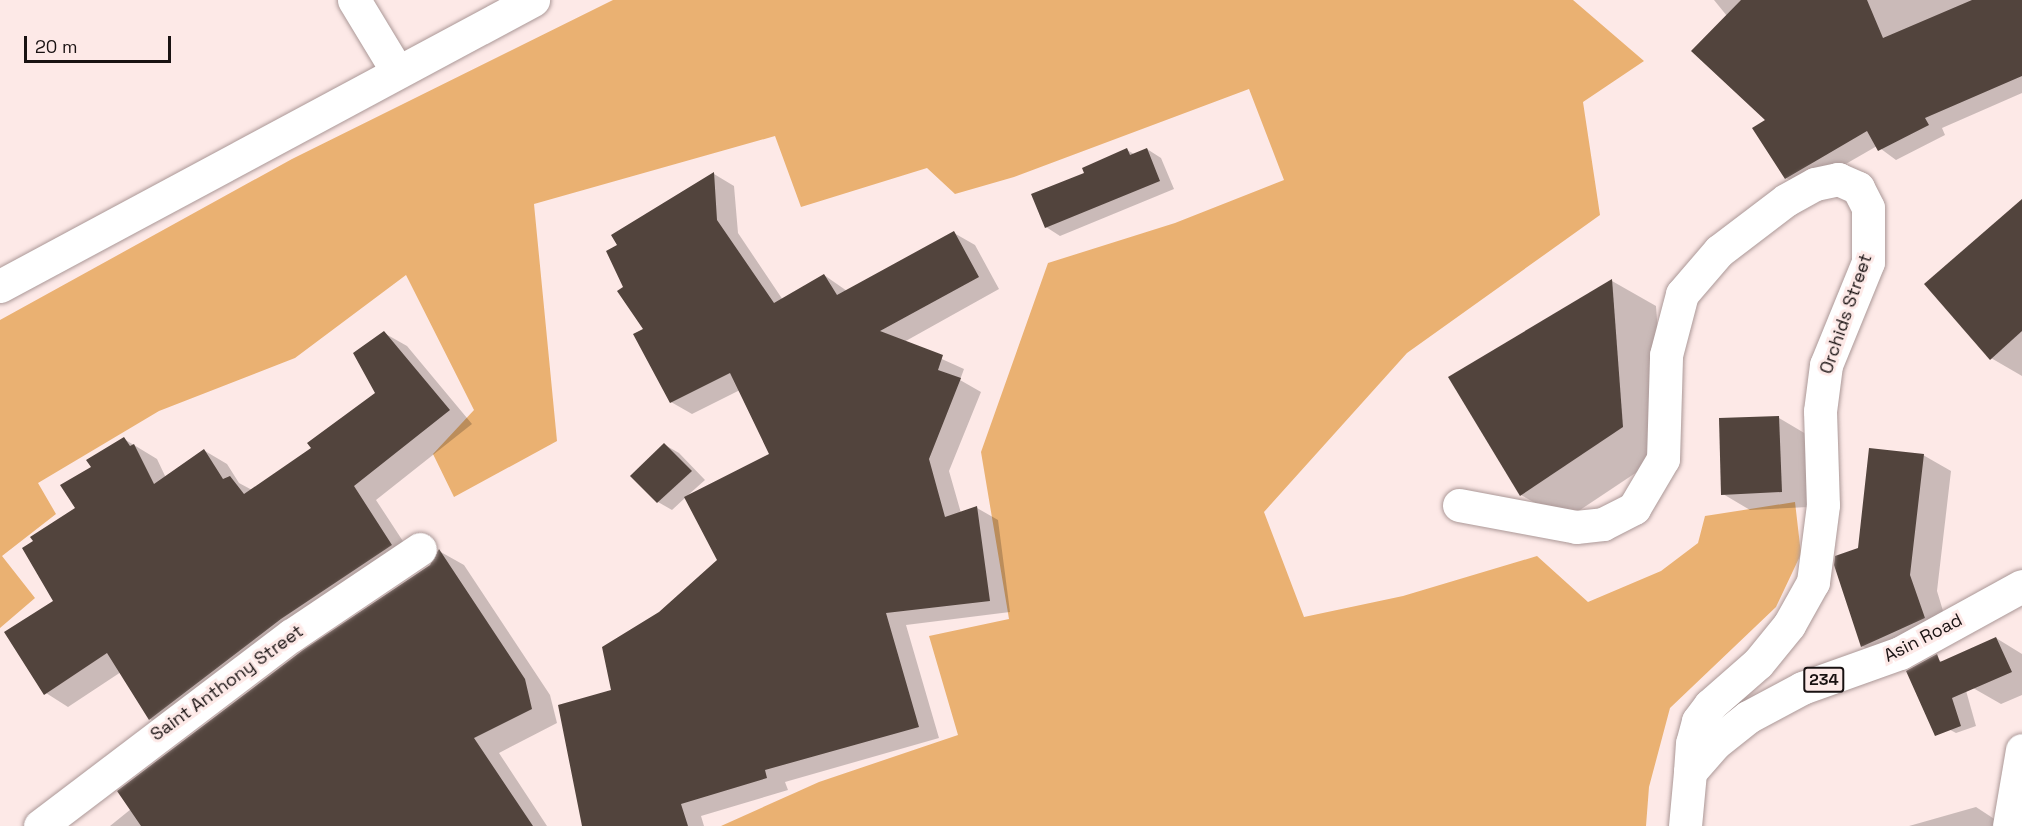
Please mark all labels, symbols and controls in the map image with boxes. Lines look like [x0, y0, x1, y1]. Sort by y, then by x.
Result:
scale bar [27, 24, 174, 62]
text: 20 m [35, 35, 78, 58]
street label: Orchids Street [1815, 251, 1877, 377]
street label: Asin Road [1880, 609, 1966, 667]
street label: Saint Anthony Street [146, 620, 308, 746]
road number: 234 [1803, 667, 1845, 693]

